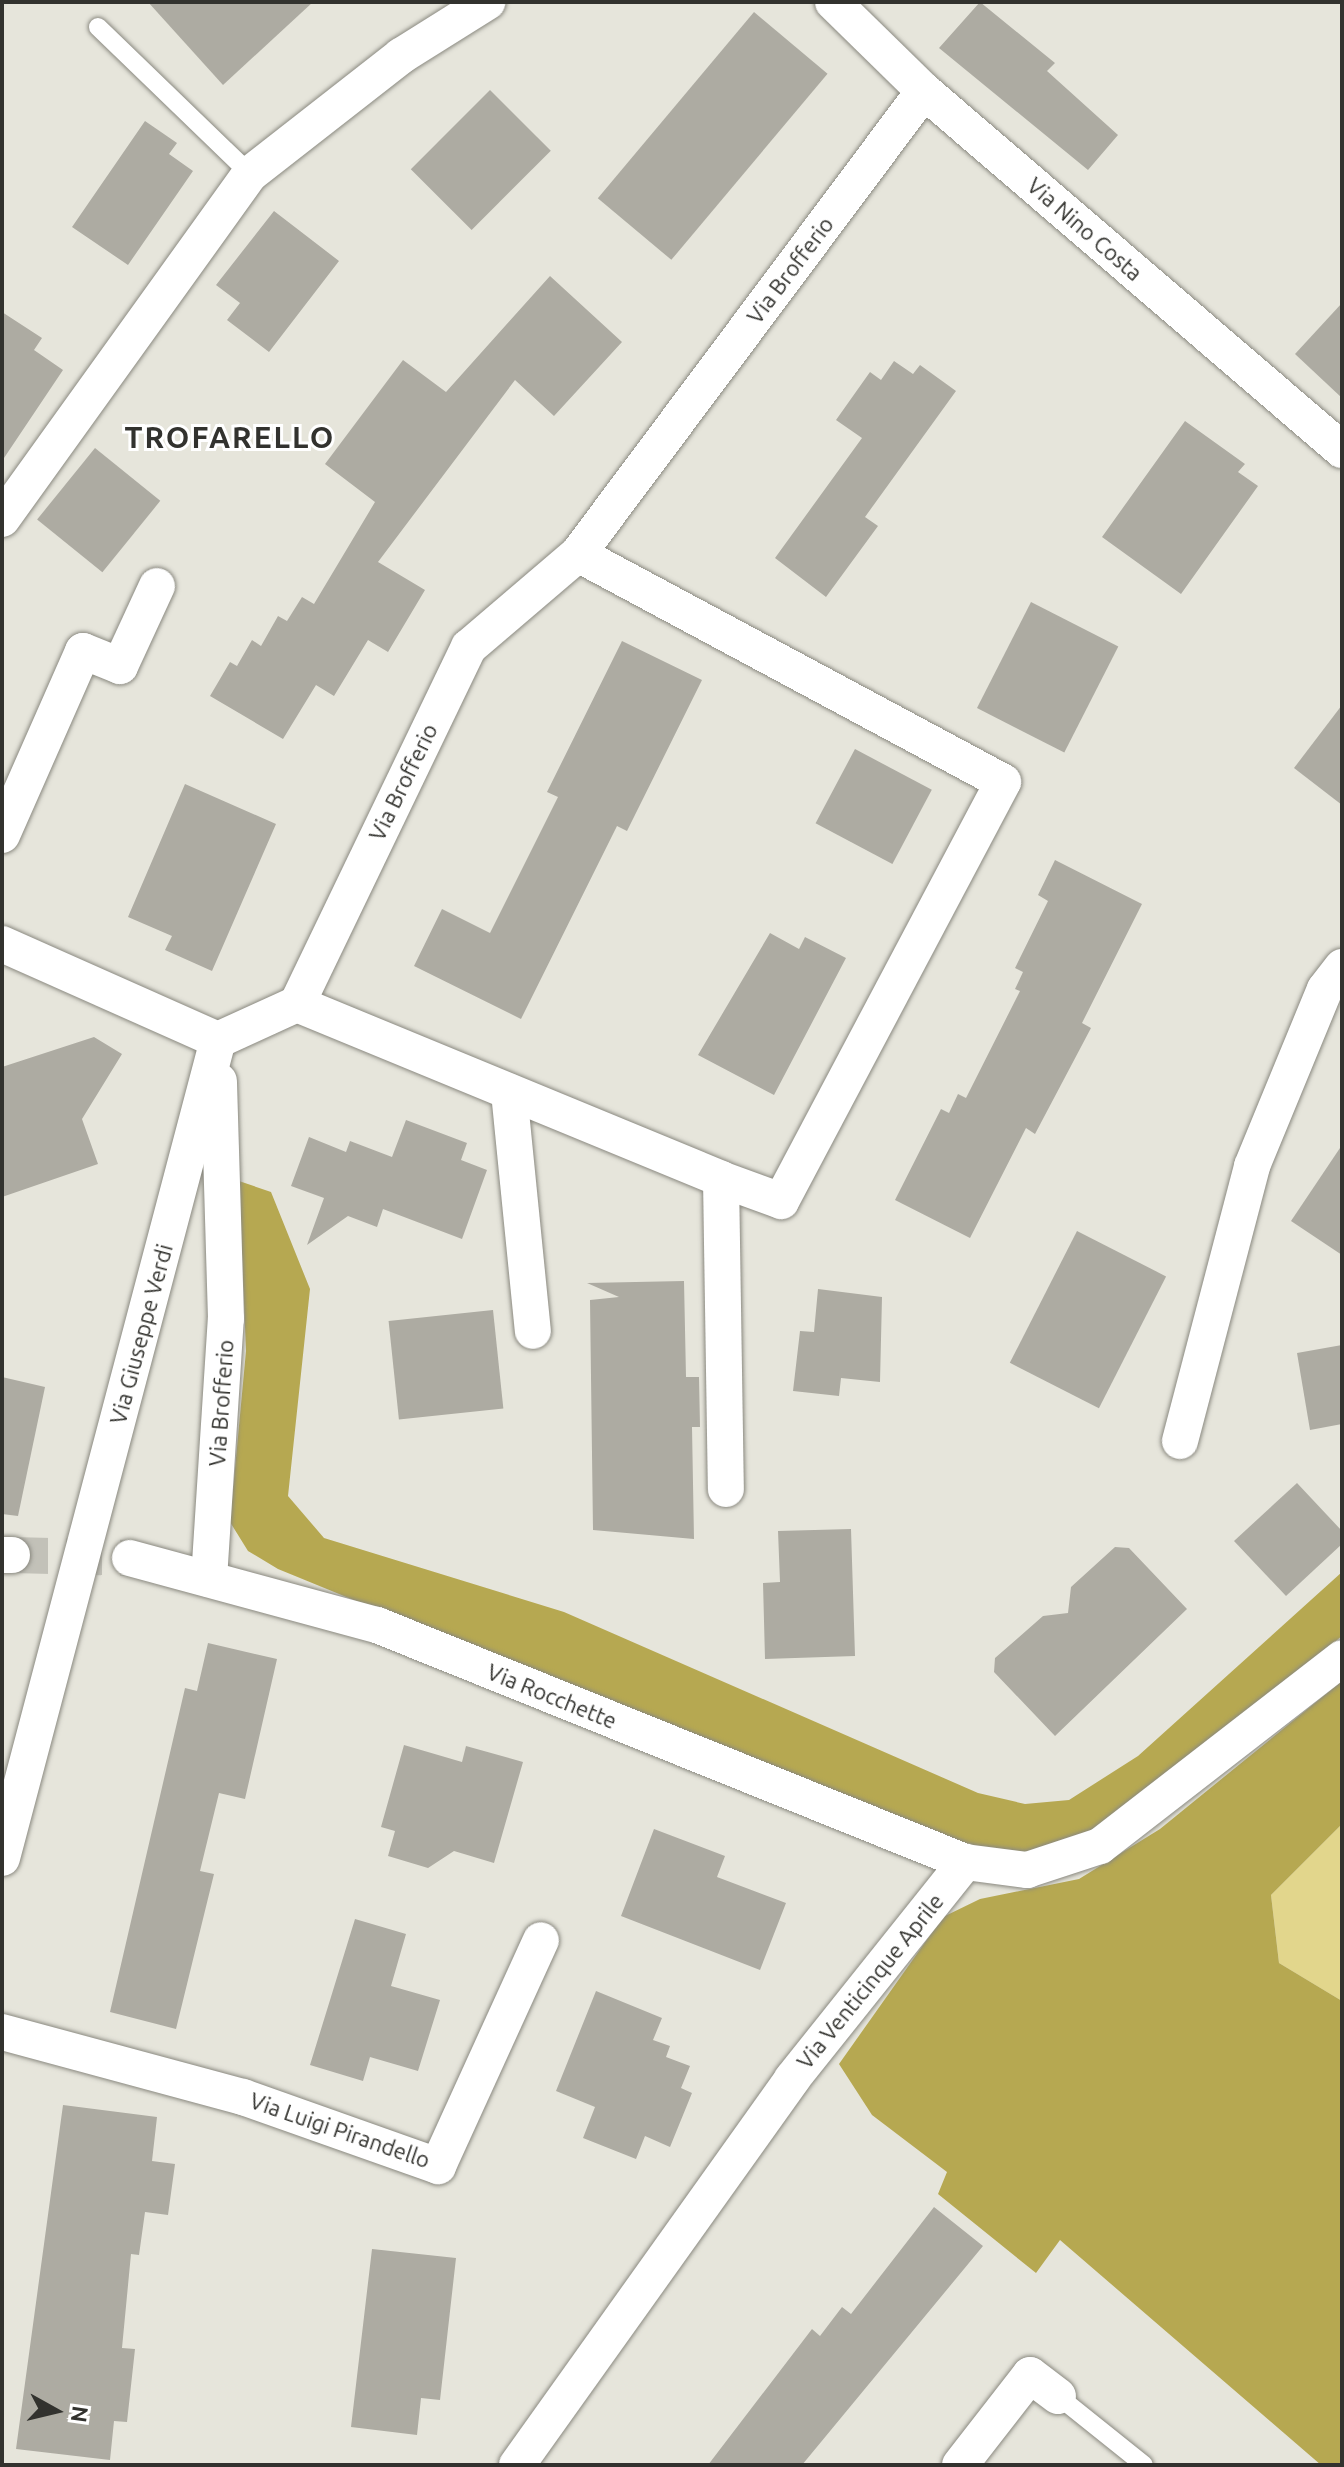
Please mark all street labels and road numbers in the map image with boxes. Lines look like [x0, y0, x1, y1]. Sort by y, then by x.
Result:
street label: Via Nino Costa [1022, 172, 1148, 286]
street label: Via Brofferio [741, 211, 839, 329]
street label: Via Brofferio [363, 719, 443, 845]
street label: Via Giuseppe Verdi [104, 1241, 178, 1427]
street label: Via Brofferio [203, 1339, 239, 1467]
street label: Via Rocchette [483, 1658, 621, 1734]
street label: Via Venticinque Aprile [791, 1888, 949, 2074]
street label: Via Luigi Pirandello [247, 2087, 433, 2173]

